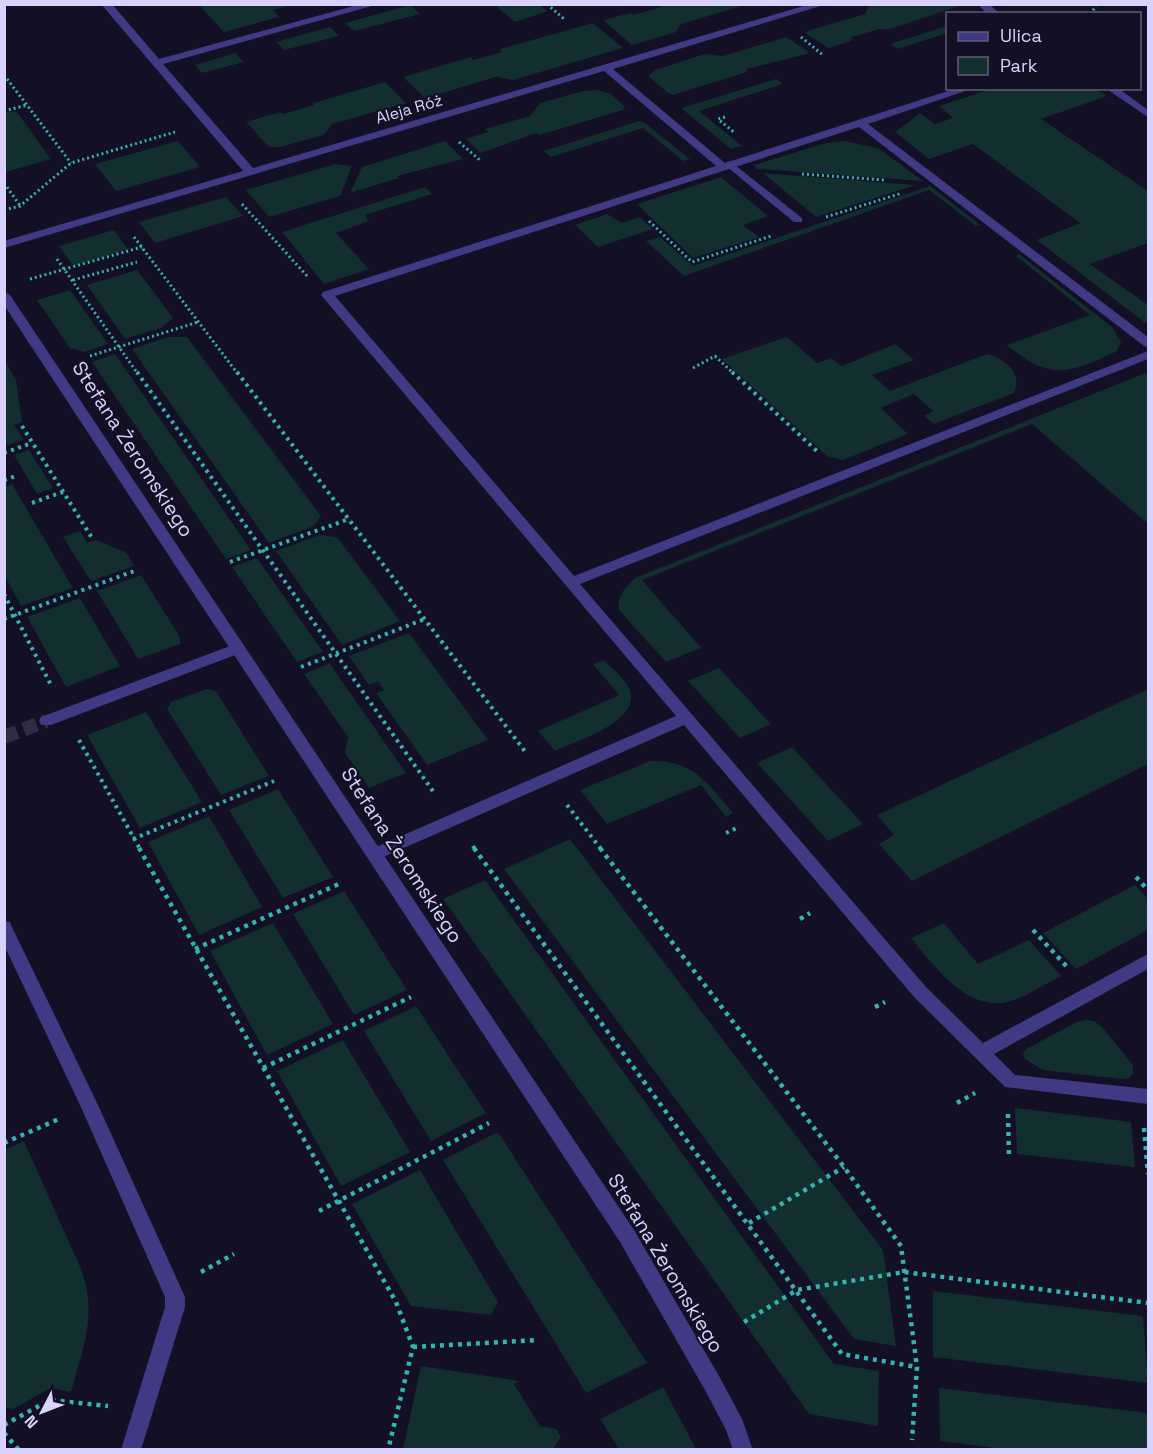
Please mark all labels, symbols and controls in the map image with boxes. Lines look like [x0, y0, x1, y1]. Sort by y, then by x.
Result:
legend [946, 12, 1141, 90]
text: Ulica [1000, 24, 1042, 47]
text: Park [1000, 54, 1038, 77]
street label: Aleja Róż [373, 89, 445, 129]
street label: Stefana Żeromskiego [66, 356, 200, 542]
street label: Stefana Żeromskiego [335, 762, 469, 948]
street label: Stefana Żeromskiego [602, 1169, 730, 1357]
north arrow [12, 1382, 72, 1442]
text: N [20, 1411, 43, 1433]

